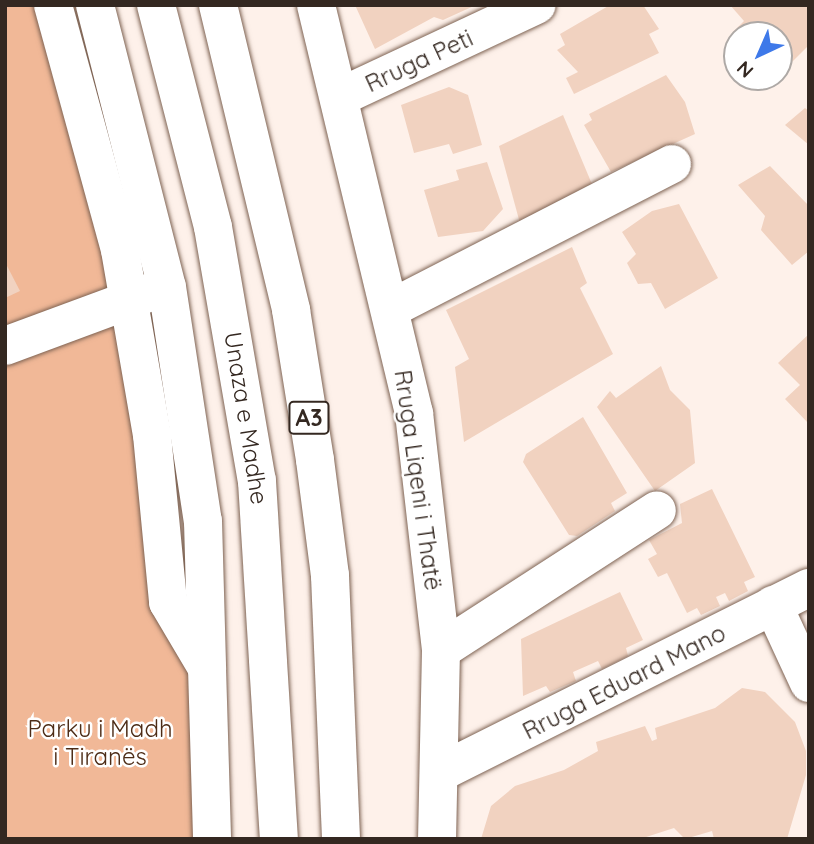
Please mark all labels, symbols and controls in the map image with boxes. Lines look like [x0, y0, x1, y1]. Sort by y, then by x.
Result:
north arrow [723, 21, 793, 91]
street label: Rruga Peti [361, 24, 477, 98]
text: N [731, 56, 758, 83]
street label: Unaza e Madhe [218, 330, 274, 506]
street label: Rruga Liqeni i Thatë [388, 368, 448, 592]
road number: A3 [288, 398, 330, 438]
street label: Rruga Eduard Mano [518, 618, 730, 746]
park label: Parku i Madh i Tiranës [27, 715, 173, 771]

